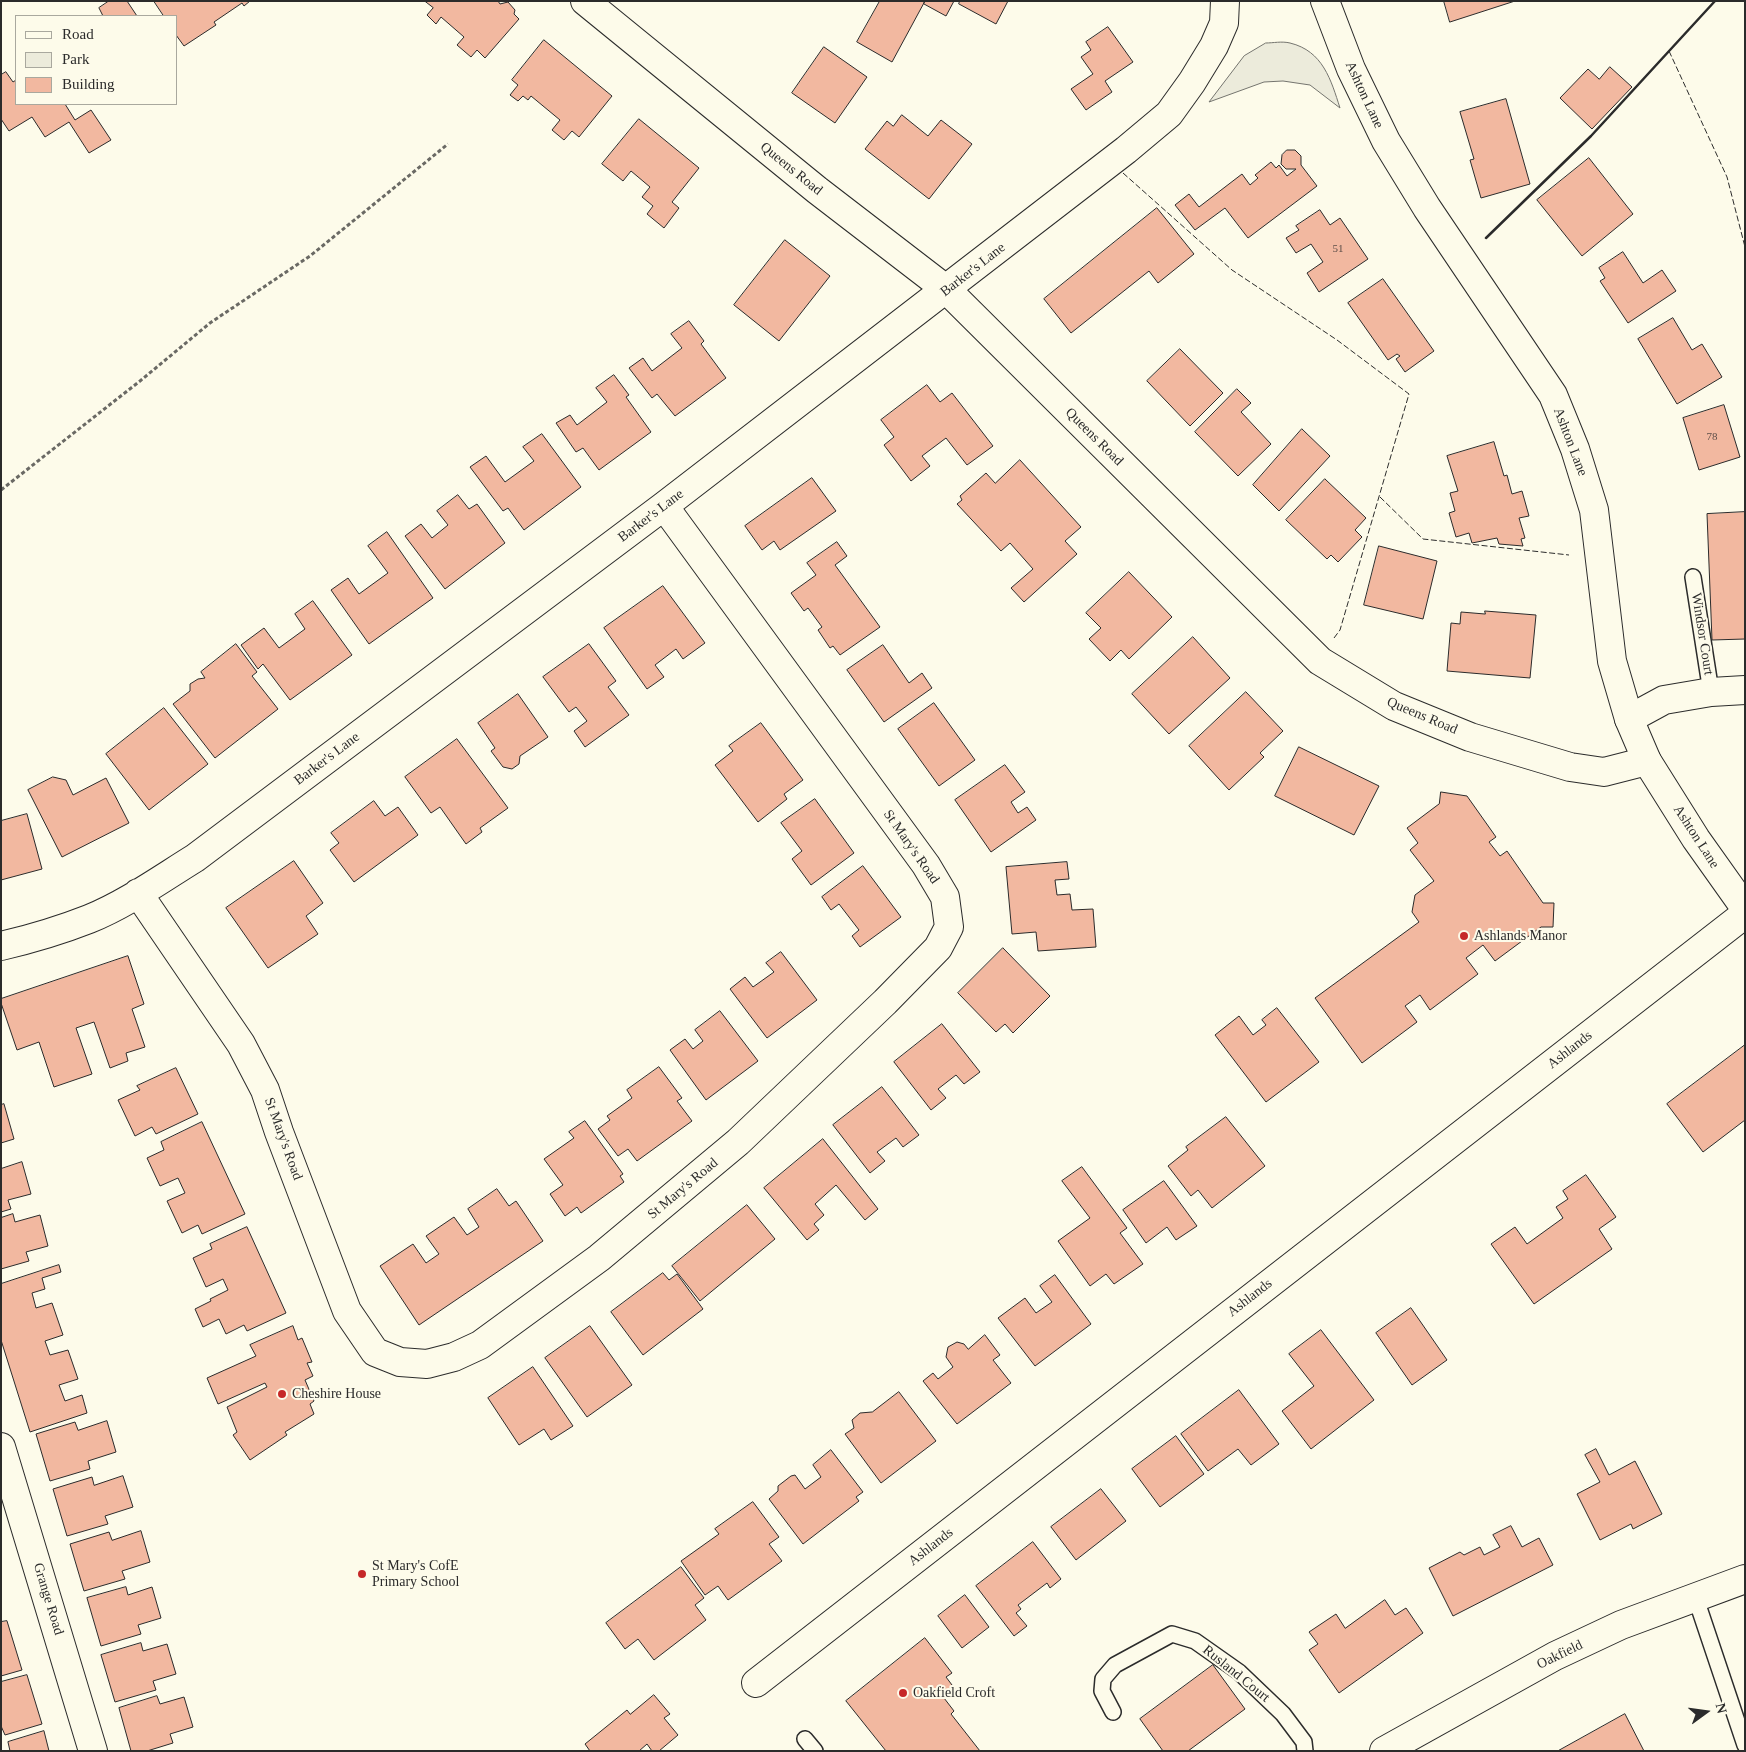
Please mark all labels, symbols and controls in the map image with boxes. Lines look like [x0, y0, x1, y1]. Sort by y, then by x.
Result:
legend [15, 15, 178, 105]
text: Road [62, 26, 94, 42]
text: Park [62, 51, 90, 67]
street label: Ashton Lane [1341, 59, 1387, 131]
text: Building [62, 76, 115, 92]
street label: Queens Road [757, 139, 825, 199]
street label: Barker's Lane [937, 240, 1009, 300]
house number: 51 [1332, 242, 1344, 256]
street label: Queens Road [1062, 405, 1126, 469]
street label: Ashton Lane [1549, 405, 1591, 479]
house number: 78 [1706, 430, 1718, 444]
street label: Barker's Lane [615, 486, 687, 546]
street label: Windsor Court [1687, 592, 1717, 676]
street label: Queens Road [1384, 694, 1460, 738]
street label: Barker's Lane [291, 729, 363, 789]
street label: Ashton Lane [1669, 802, 1723, 872]
street label: St Mary's Road [879, 807, 943, 887]
place label: Ashlands Manor [1474, 928, 1567, 944]
marker: Ashlands Manor [1458, 930, 1470, 942]
street label: Ashlands [1544, 1027, 1596, 1073]
street label: St Mary's Road [260, 1095, 306, 1183]
street label: St Mary's Road [644, 1155, 722, 1223]
street label: Ashlands [1224, 1275, 1276, 1321]
place label: Cheshire House [292, 1386, 381, 1402]
marker: Cheshire House [276, 1388, 288, 1400]
street label: Ashlands [905, 1524, 957, 1570]
place label: St Mary's CofE Primary School [372, 1558, 459, 1590]
street label: Grange Road [29, 1561, 67, 1637]
marker: St Mary's CofE Primary School [356, 1568, 368, 1580]
street label: Oakfield [1534, 1637, 1586, 1673]
street label: Rusland Court [1199, 1642, 1273, 1706]
place label: Oakfield Croft [913, 1685, 995, 1701]
marker: Oakfield Croft [897, 1687, 909, 1699]
north arrow [1681, 1687, 1731, 1737]
text: N [1713, 1702, 1730, 1715]

